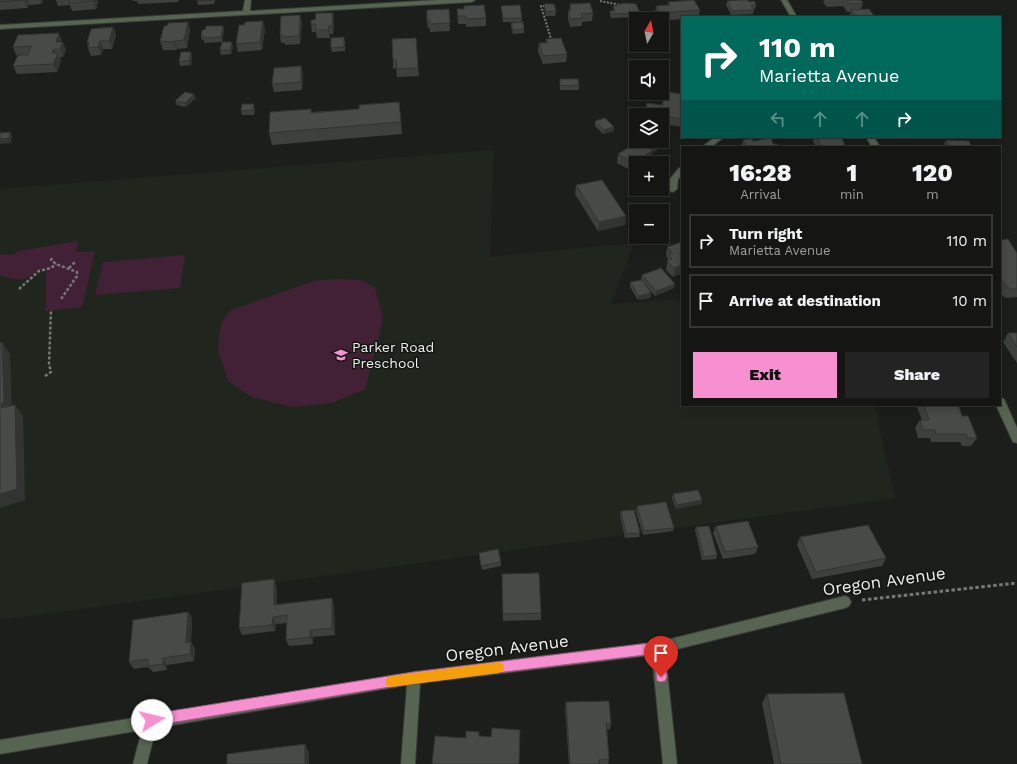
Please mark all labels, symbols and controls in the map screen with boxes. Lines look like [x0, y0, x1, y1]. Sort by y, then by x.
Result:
north arrow [629, 12, 669, 52]
map controls [629, 12, 669, 244]
text: 110 m [759, 31, 836, 64]
icon: right [693, 32, 745, 84]
button: sound [629, 60, 669, 100]
text: Marietta Avenue [759, 65, 900, 86]
button: layers [629, 108, 669, 148]
icon: left [767, 108, 789, 130]
icon: ahead [809, 108, 831, 130]
icon: ahead [851, 108, 873, 130]
icon: right [893, 108, 915, 130]
button: + [629, 156, 669, 196]
text: 16:28 [729, 159, 792, 187]
text: 1 [846, 159, 857, 187]
text: 120 [912, 159, 953, 187]
text: Arrival [740, 187, 781, 202]
text: min [840, 187, 864, 202]
text: m [926, 187, 939, 202]
button: − [629, 204, 669, 244]
text: Turn right [729, 225, 802, 243]
icon: right [695, 230, 717, 252]
text: 110 m [947, 232, 987, 250]
text: Marietta Avenue [729, 243, 830, 258]
icon: arrive [695, 290, 717, 312]
text: Arrive at destination [729, 292, 881, 310]
text: 10 m [952, 292, 987, 310]
place label: Parker Road Preschool [352, 339, 434, 371]
school or university icon: Parker Road Preschool [333, 347, 349, 363]
button: Exit [693, 352, 837, 398]
button: Share [845, 352, 989, 398]
street label: Oregon Avenue [821, 562, 947, 600]
street label: Oregon Avenue [444, 631, 570, 665]
pin [644, 636, 678, 677]
icon: arrive [650, 642, 672, 664]
position arrow [131, 699, 173, 741]

